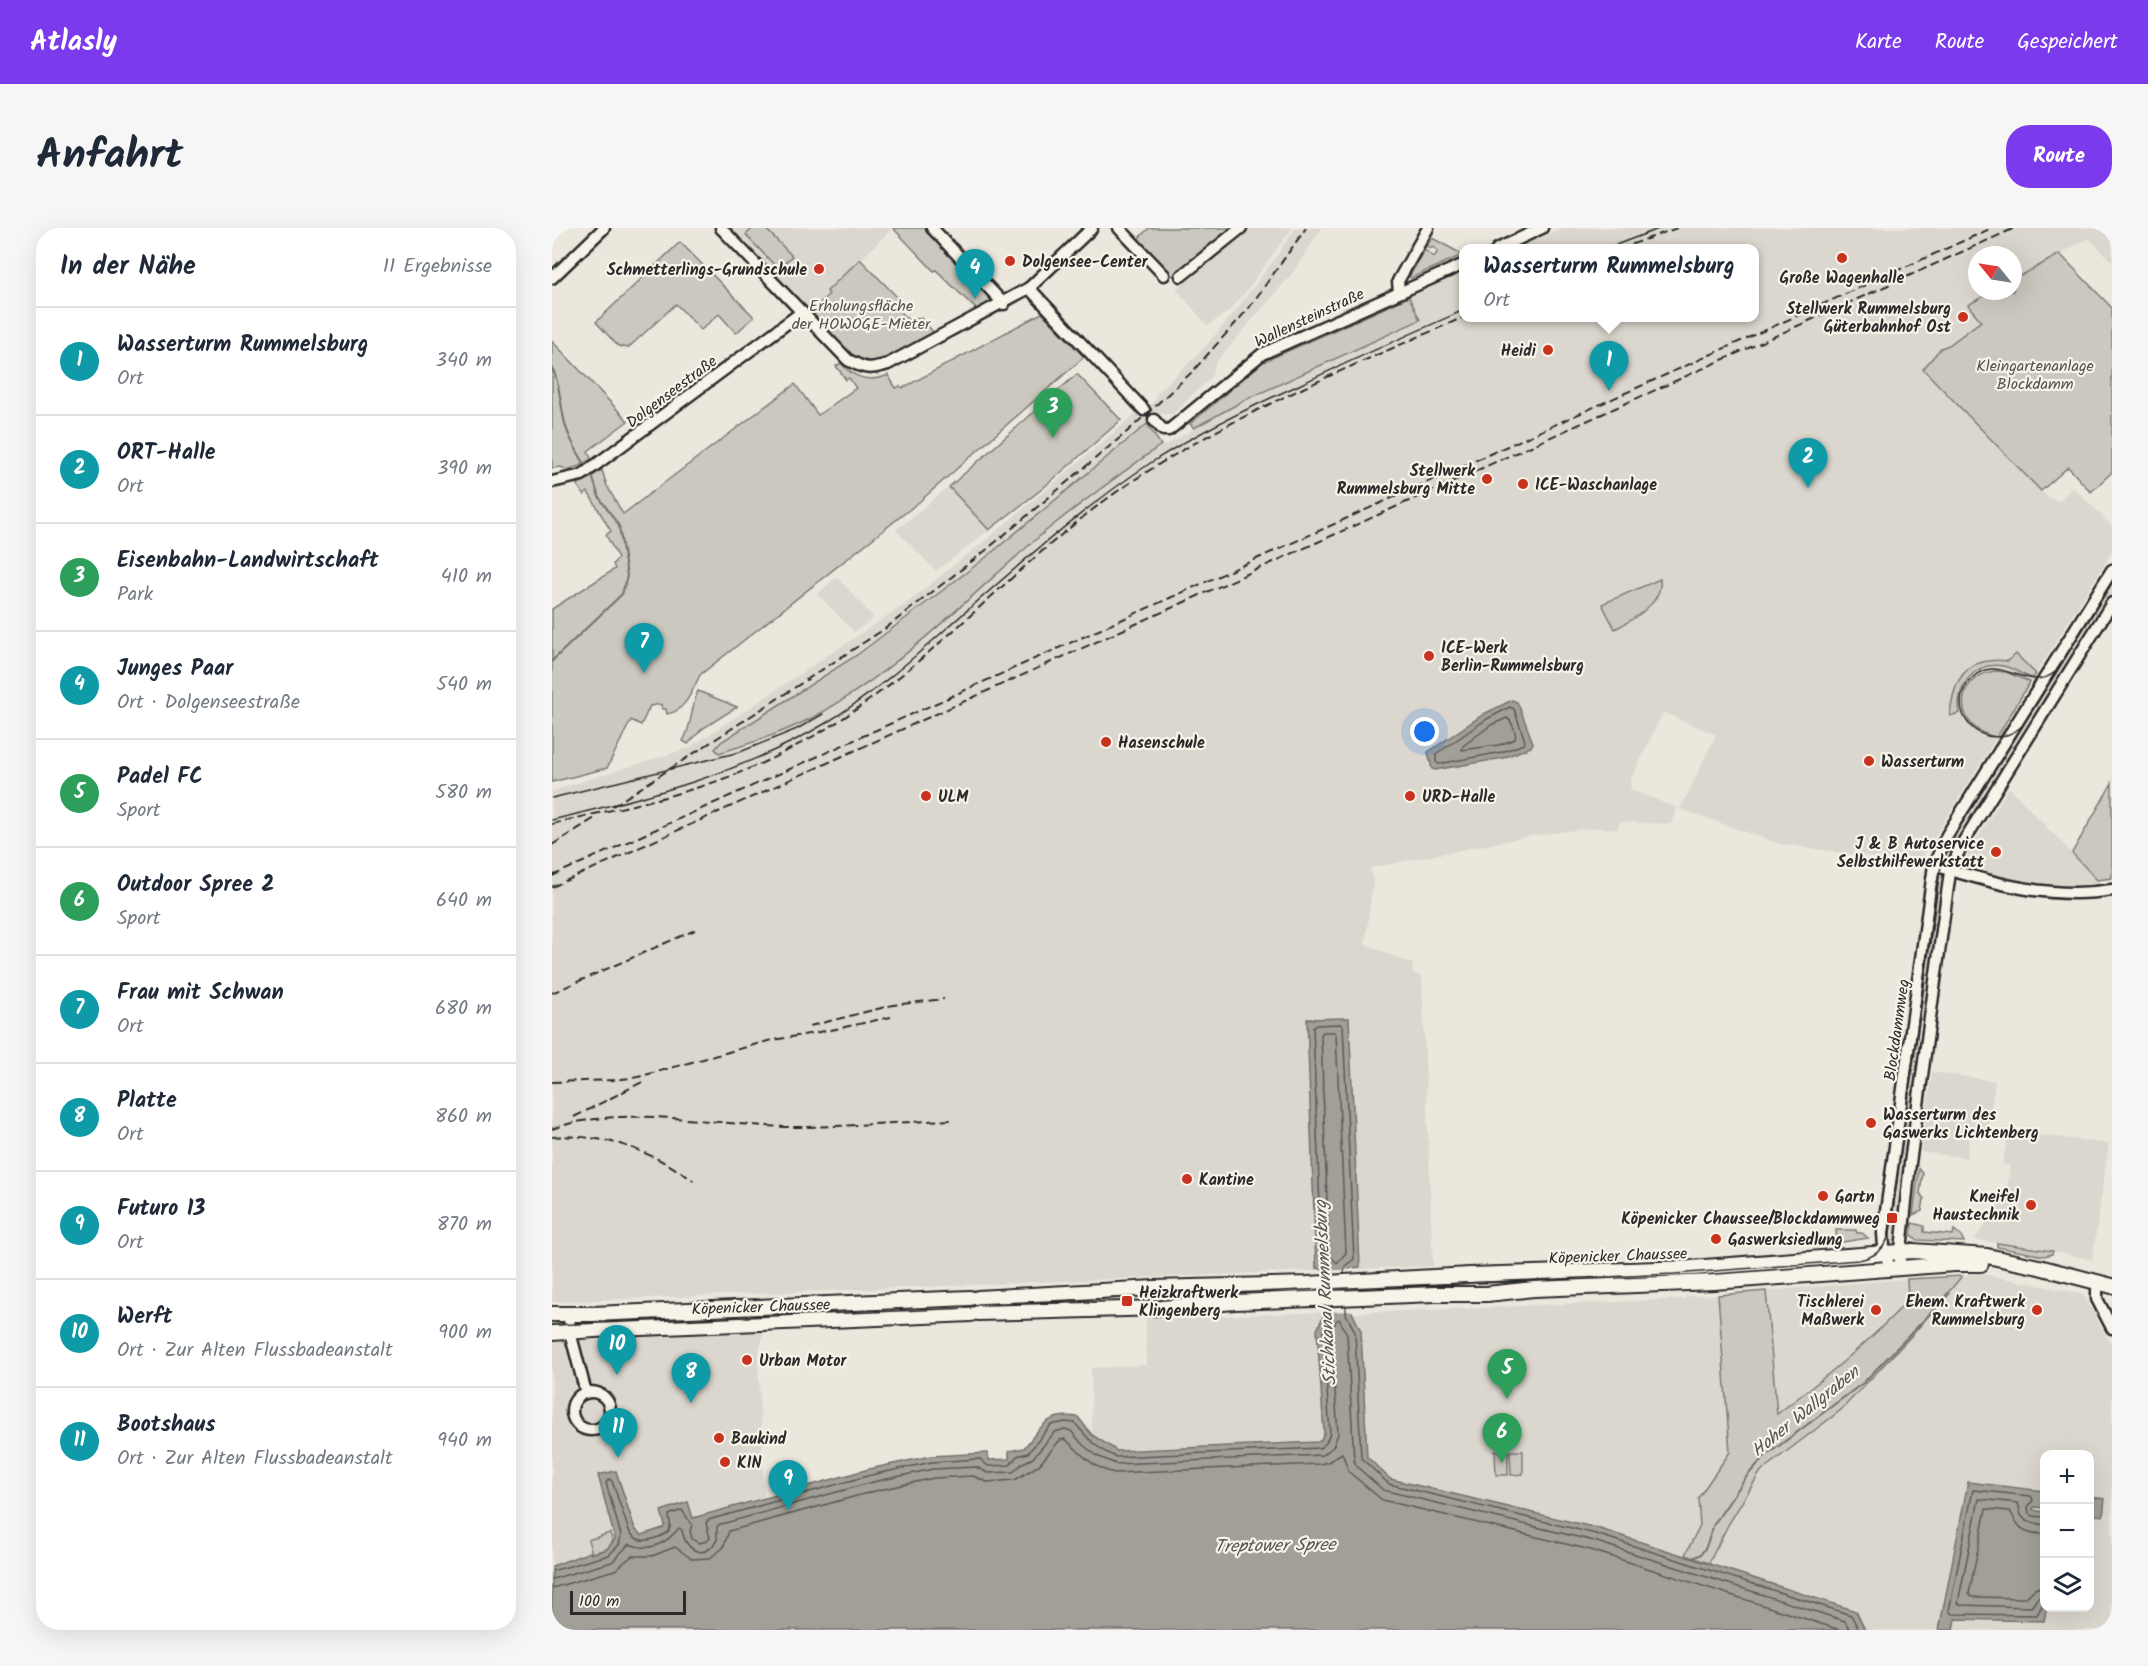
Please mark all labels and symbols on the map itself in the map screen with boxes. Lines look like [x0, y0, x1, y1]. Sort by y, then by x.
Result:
north arrow [1968, 246, 2022, 300]
pin: 4 [956, 250, 994, 299]
place label: Dolgensee-Center [1022, 250, 1149, 275]
marker: Große Wagenhalle [1835, 251, 1849, 265]
marker: Dolgensee-Center [1003, 254, 1017, 268]
place label: Schmetterlings-Grundschule [607, 258, 807, 283]
marker: Schmetterlings-Grundschule [812, 262, 826, 276]
place label: Große Wagenhalle [1780, 266, 1905, 291]
street label: Wallensteinstraße [1251, 282, 1369, 355]
park label: Erholungsfläche der HOWOGE-Mieter [792, 294, 932, 337]
place label: Stellwerk Rummelsburg Güterbahnhof Ost [1786, 297, 1952, 340]
marker: Stellwerk Rummelsburg Güterbahnhof Ost [1956, 310, 1970, 324]
place label: Heidi [1501, 339, 1537, 364]
pin: 1 [1590, 342, 1628, 391]
marker: Heidi [1541, 343, 1555, 357]
street label: Dolgenseestraße [621, 350, 723, 435]
park label: Kleingartenanlage Blockdamm [1976, 354, 2094, 397]
pin: 3 [1034, 388, 1072, 438]
pin: 2 [1788, 438, 1828, 488]
place label: Stellwerk Rummelsburg Mitte [1337, 459, 1476, 502]
marker: Stellwerk Rummelsburg Mitte [1480, 472, 1494, 486]
place label: ICE-Waschanlage [1535, 473, 1657, 498]
marker: ICE-Waschanlage [1516, 477, 1530, 491]
pin: 7 [624, 624, 664, 673]
place label: ICE-Werk Berlin-Rummelsburg [1441, 636, 1584, 679]
marker: ICE-Werk Berlin-Rummelsburg [1422, 649, 1436, 663]
your location [1410, 717, 1439, 746]
place label: Hasenschule [1118, 731, 1205, 756]
marker: Hasenschule [1099, 735, 1113, 749]
place label: Wasserturm [1881, 750, 1964, 775]
marker: Wasserturm [1862, 754, 1876, 768]
place label: ULM [938, 785, 969, 810]
place label: URD-Halle [1422, 785, 1495, 810]
marker: ULM [919, 789, 933, 803]
marker: URD-Halle [1403, 789, 1417, 803]
place label: J & B Autoservice Selbsthilfewerkstatt [1837, 832, 1985, 875]
marker: J & B Autoservice Selbsthilfewerkstatt [1989, 845, 2003, 859]
street label: Blockdammweg [1878, 978, 1917, 1083]
place label: Wasserturm des Gaswerks Lichtenberg [1883, 1103, 2039, 1146]
marker: Wasserturm des Gaswerks Lichtenberg [1864, 1116, 1878, 1130]
place label: Kantine [1199, 1168, 1254, 1193]
marker: Kantine [1180, 1172, 1194, 1186]
place label: Gartn [1835, 1185, 1875, 1210]
place label: Kneifel Haustechnik [1932, 1185, 2020, 1228]
marker: Gartn [1816, 1189, 1830, 1203]
water label: Stichkanal Rummelsburg [1307, 1198, 1346, 1386]
marker: Kneifel Haustechnik [2024, 1198, 2038, 1212]
place label: Köpenicker Chaussee/Blockdammweg [1621, 1207, 1880, 1232]
marker: Köpenicker Chaussee/Blockdammweg [1885, 1211, 1899, 1225]
place label: Gaswerksiedlung [1728, 1228, 1843, 1253]
marker: Gaswerksiedlung [1709, 1232, 1723, 1246]
street label: Köpenicker Chaussee [1548, 1242, 1688, 1271]
place label: Heizkraftwerk Klingenberg [1139, 1281, 1239, 1324]
place label: Tischlerei Maßwerk [1797, 1290, 1865, 1333]
place label: Ehem. Kraftwerk Rummelsburg [1906, 1290, 2026, 1333]
street label: Köpenicker Chaussee [691, 1293, 831, 1322]
marker: Heizkraftwerk Klingenberg [1120, 1294, 1134, 1308]
marker: Tischlerei Maßwerk [1869, 1303, 1883, 1317]
marker: Ehem. Kraftwerk Rummelsburg [2030, 1303, 2044, 1317]
pin: 10 [598, 1326, 636, 1375]
place label: Urban Motor [759, 1349, 847, 1374]
pin: 5 [1488, 1350, 1526, 1399]
marker: Urban Motor [740, 1353, 754, 1367]
pin: 8 [672, 1354, 710, 1403]
water label: Hoher Wallgraben [1745, 1358, 1868, 1465]
pin: 11 [598, 1408, 638, 1458]
pin: 6 [1482, 1414, 1522, 1463]
place label: Baukind [731, 1427, 787, 1452]
marker: Baukind [712, 1431, 726, 1445]
place label: KIN [737, 1451, 762, 1476]
marker: KIN [718, 1455, 732, 1469]
pin: 9 [768, 1460, 808, 1510]
water label: Treptower Spree [1214, 1531, 1338, 1562]
scale bar [570, 1588, 686, 1616]

